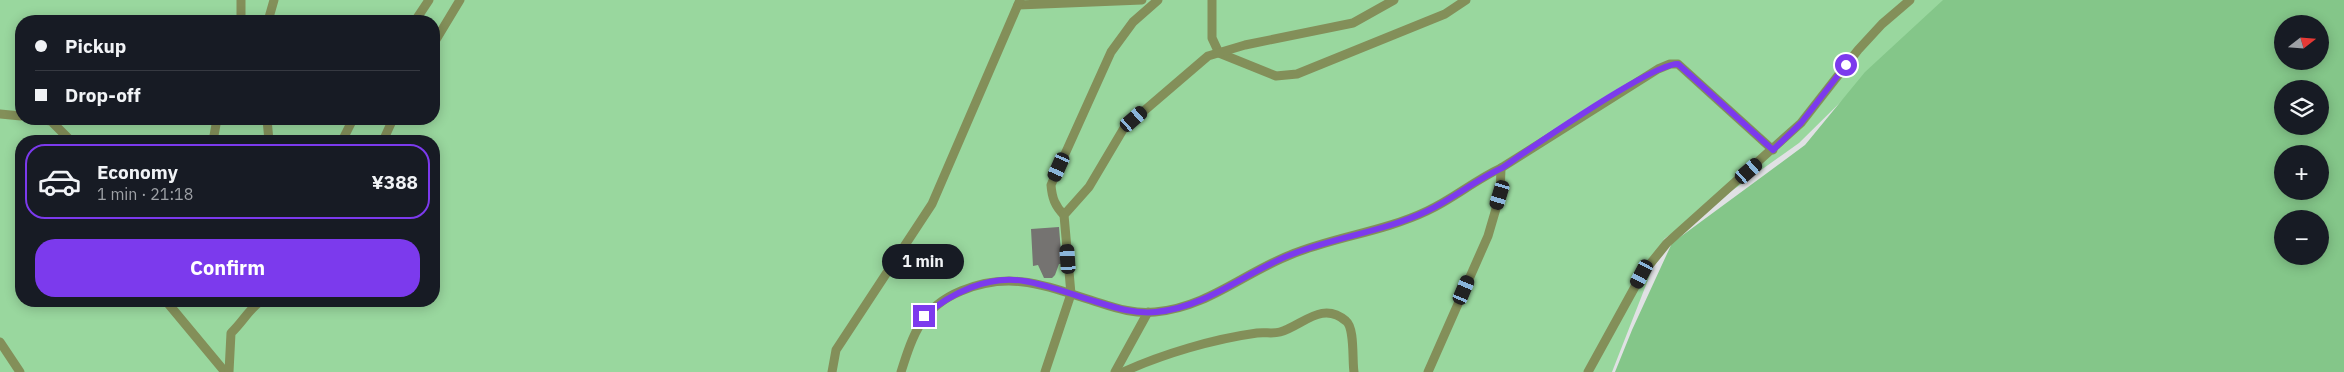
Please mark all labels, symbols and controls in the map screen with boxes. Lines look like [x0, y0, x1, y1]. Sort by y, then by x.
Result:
north arrow [2274, 15, 2329, 70]
map controls [2274, 15, 2329, 265]
text: Pickup [65, 34, 126, 58]
route start [1835, 54, 1857, 76]
button: layers [2274, 80, 2329, 135]
text: Drop-off [65, 83, 141, 107]
car [1117, 103, 1150, 135]
button: + [2274, 145, 2329, 200]
car [1046, 150, 1071, 184]
car [1732, 155, 1765, 187]
icon: car [37, 159, 82, 204]
text: Economy [97, 160, 178, 184]
text: ¥388 [371, 170, 418, 194]
car [1488, 178, 1511, 212]
text: 1 min · 21:18 [97, 184, 193, 204]
button: − [2274, 210, 2329, 265]
button: Confirm [35, 239, 420, 297]
callout: 1 min [883, 244, 965, 278]
car [1059, 244, 1076, 274]
text: 1 min [902, 251, 944, 271]
car [1628, 257, 1655, 291]
car [1451, 273, 1476, 307]
route end [913, 305, 935, 327]

